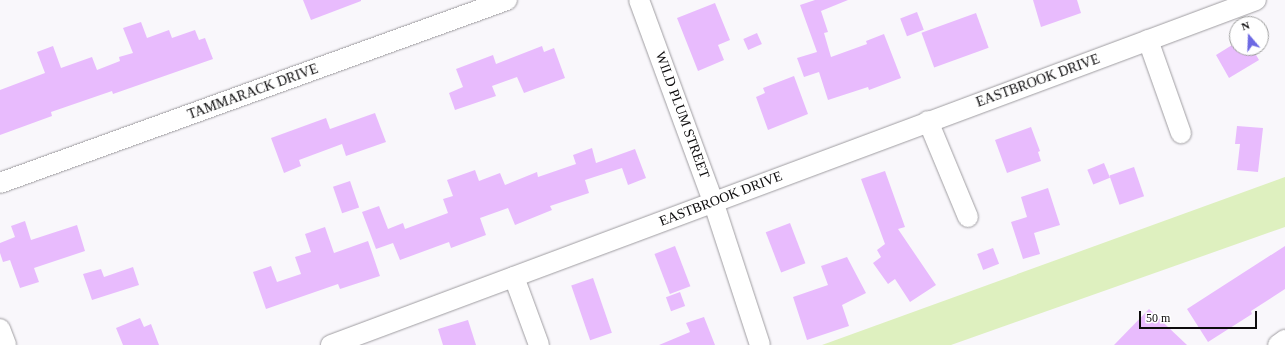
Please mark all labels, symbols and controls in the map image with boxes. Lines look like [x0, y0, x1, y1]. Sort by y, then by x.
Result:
north arrow [1229, 16, 1269, 56]
text: N [1240, 19, 1251, 33]
street label: WILD PLUM STREET [651, 49, 713, 181]
street label: EASTBROOK DRIVE [974, 51, 1102, 111]
street label: TAMMARACK DRIVE [185, 61, 321, 123]
street label: EASTBROOK DRIVE [657, 168, 785, 230]
scale bar [1141, 303, 1259, 329]
text: 50 m [1146, 311, 1170, 325]

